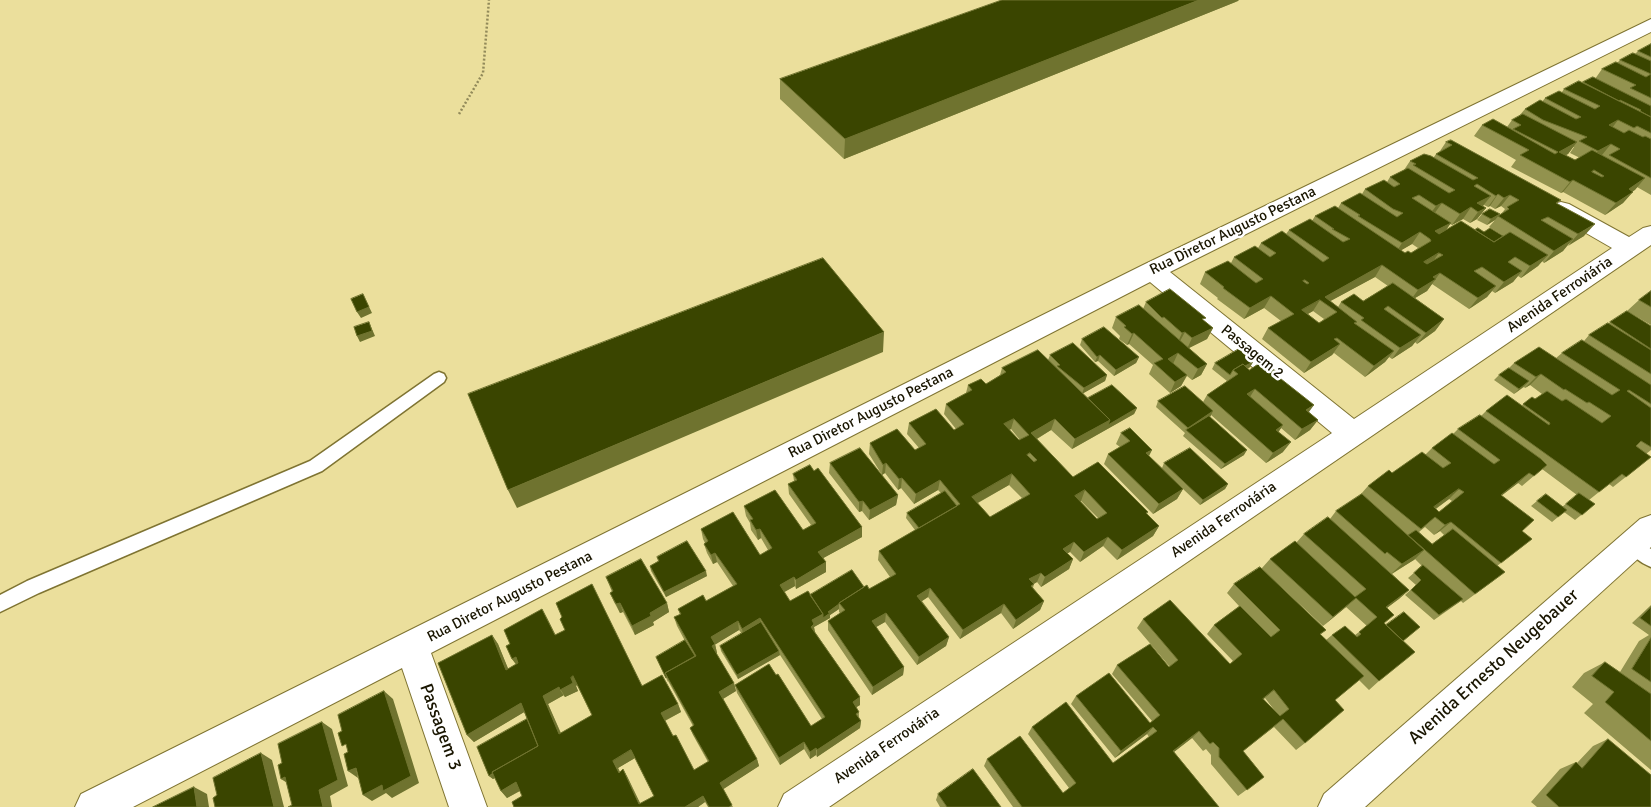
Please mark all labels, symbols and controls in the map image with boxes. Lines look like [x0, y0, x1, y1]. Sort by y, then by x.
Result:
street label: Rua Diretor Augusto Pestana [1147, 183, 1319, 279]
street label: Avenida Ferroviária [1504, 253, 1616, 337]
street label: Passagem 2 [1217, 321, 1287, 383]
street label: Rua Diretor Augusto Pestana [785, 363, 957, 463]
street label: Avenida Ferroviária [1168, 478, 1280, 562]
street label: Rua Diretor Augusto Pestana [424, 547, 596, 647]
street label: Avenida Ernesto Neugebauer [1404, 585, 1584, 749]
street label: Passagem 3 [414, 681, 466, 773]
street label: Avenida Ferroviária [831, 704, 943, 788]

